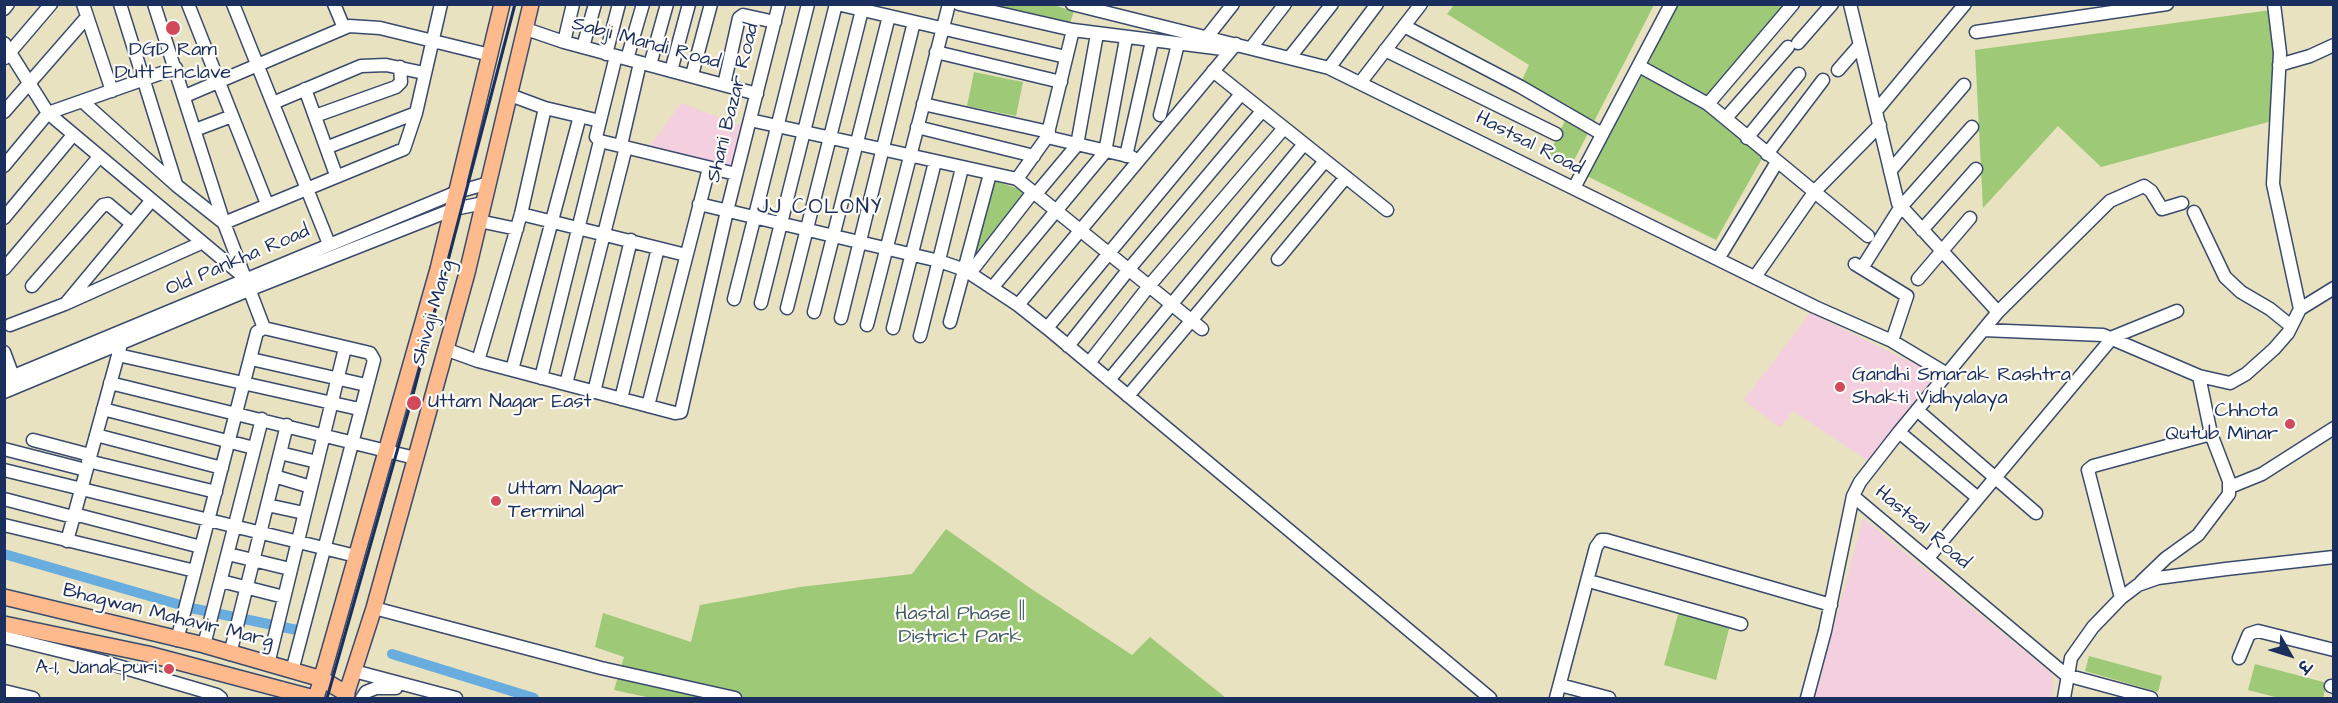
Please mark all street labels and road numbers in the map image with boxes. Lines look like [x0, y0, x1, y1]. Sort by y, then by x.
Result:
street label: Sabji Mandi Road [569, 13, 723, 75]
street label: Shani Bazar Road [703, 21, 765, 185]
street label: Hastsal Road [1471, 107, 1587, 181]
street label: Old Pankha Road [162, 220, 314, 302]
street label: Shivaji Marg [407, 257, 461, 369]
street label: Hastsal Road [1869, 481, 1975, 575]
street label: Bhagwan Mahavir Marg [60, 579, 276, 655]

